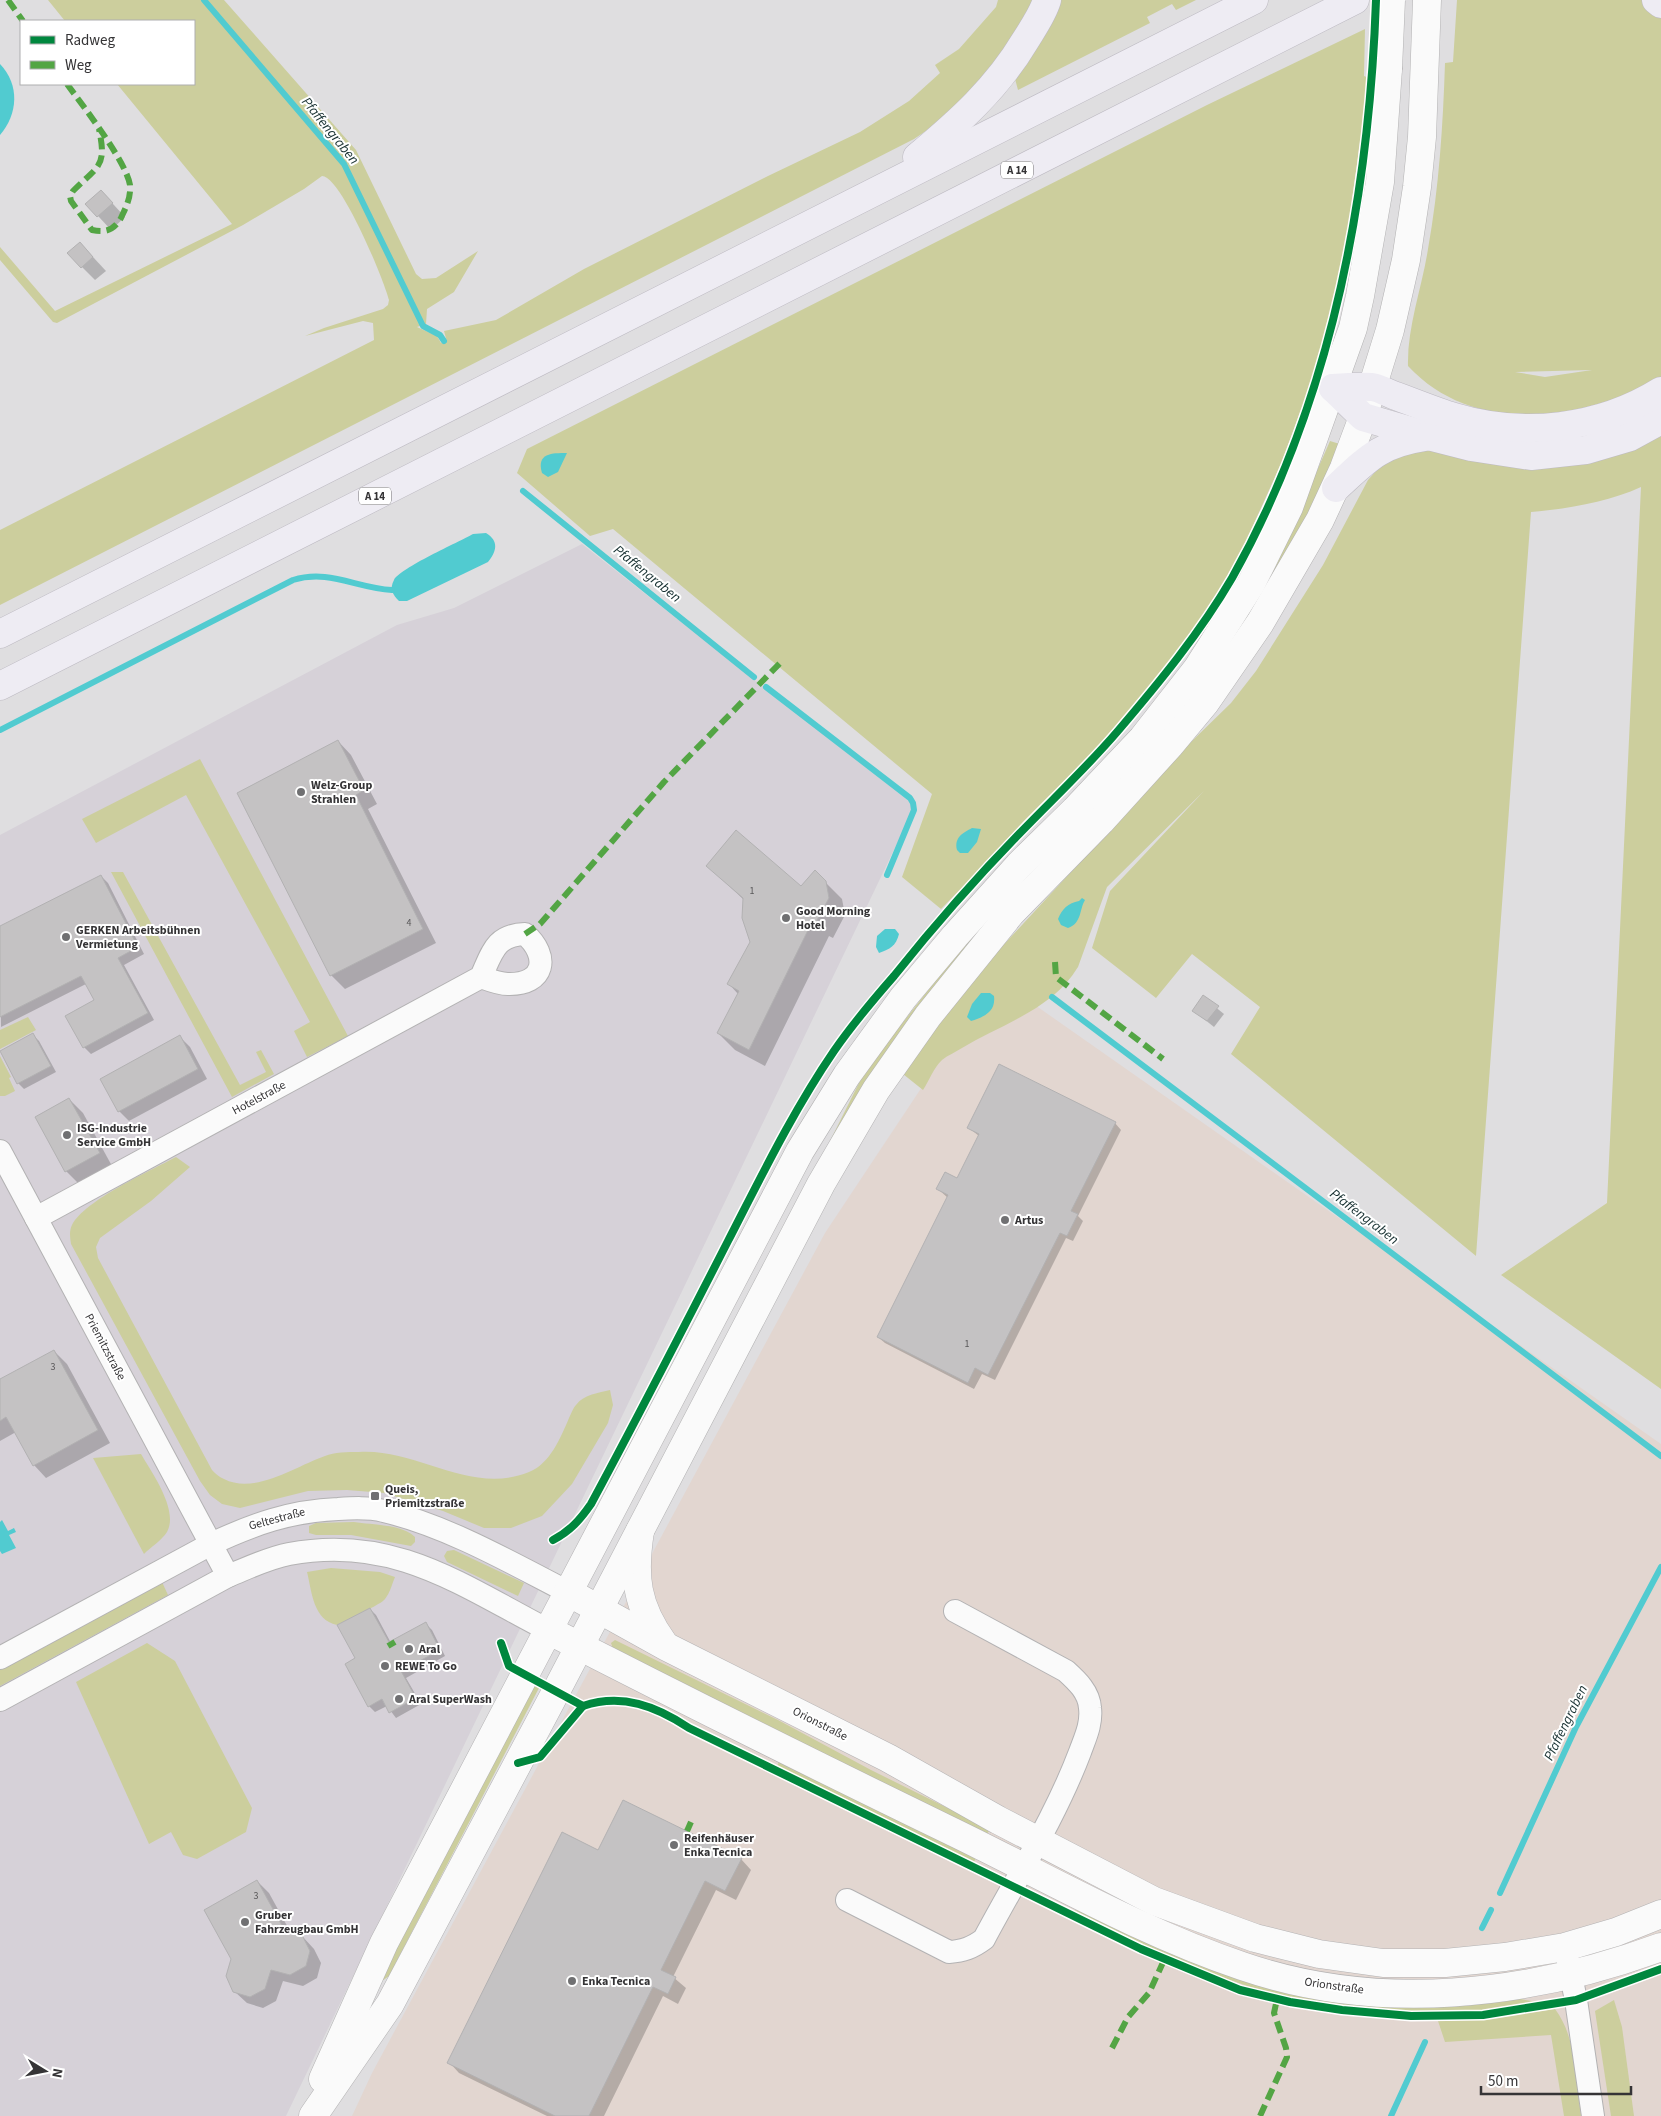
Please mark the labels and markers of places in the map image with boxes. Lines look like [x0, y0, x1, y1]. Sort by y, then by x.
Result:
place label: Welz-Group Strahlen [311, 777, 372, 808]
marker: Welz-Group Strahlen [295, 786, 307, 798]
place label: Good Morning Hotel [796, 903, 871, 934]
marker: Good Morning Hotel [780, 912, 792, 924]
place label: GERKEN Arbeitsbühnen Vermietung [75, 922, 200, 953]
marker: GERKEN Arbeitsbühnen Vermietung [60, 931, 72, 943]
place label: ISG-Industrie Service GmbH [77, 1120, 151, 1151]
marker: ISG-Industrie Service GmbH [61, 1129, 73, 1141]
place label: Artus [1014, 1212, 1043, 1229]
marker: Artus [999, 1214, 1011, 1226]
place label: Queis, Priemitzstraße [385, 1481, 464, 1512]
marker: Queis, Priemitzstraße [369, 1490, 381, 1502]
place label: Aral [418, 1641, 441, 1658]
marker: Aral [403, 1643, 415, 1655]
place label: REWE To Go [395, 1658, 457, 1675]
marker: REWE To Go [379, 1660, 391, 1672]
place label: Aral SuperWash [408, 1691, 492, 1708]
marker: Aral SuperWash [393, 1693, 405, 1705]
place label: Reifenhäuser Enka Tecnica [684, 1830, 754, 1861]
marker: Reifenhäuser Enka Tecnica [668, 1839, 680, 1851]
place label: Gruber Fahrzeugbau GmbH [255, 1907, 359, 1938]
marker: Gruber Fahrzeugbau GmbH [239, 1916, 251, 1928]
place label: Enka Tecnica [582, 1973, 650, 1990]
marker: Enka Tecnica [566, 1975, 578, 1987]

